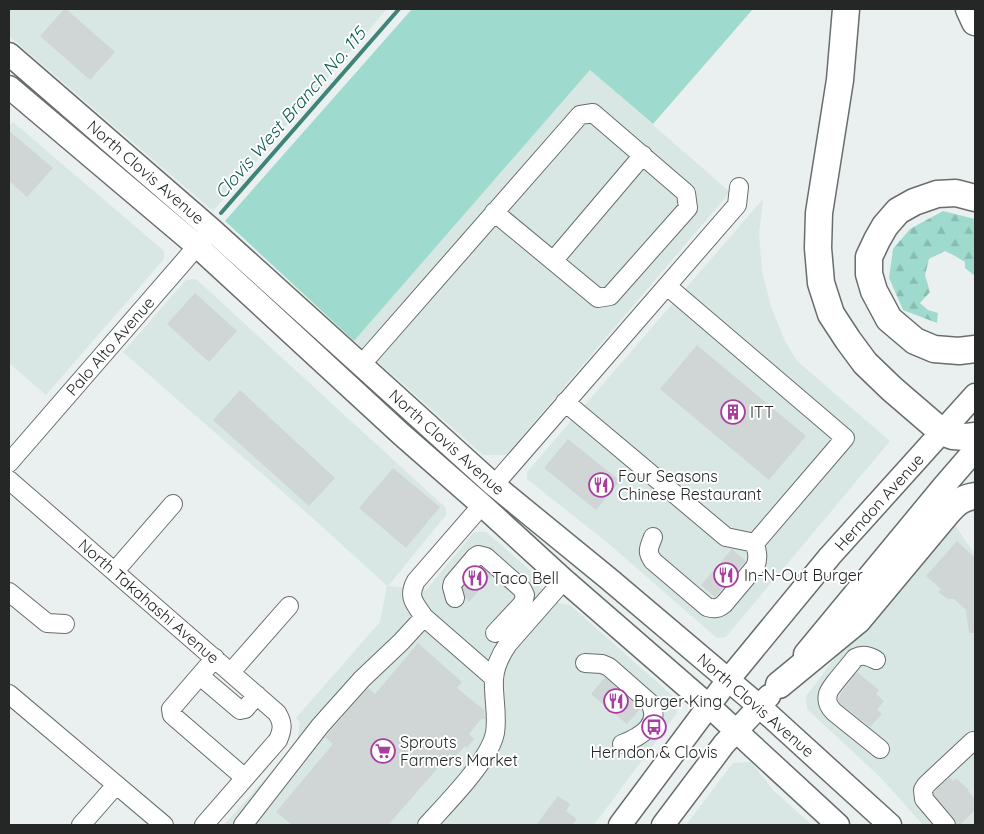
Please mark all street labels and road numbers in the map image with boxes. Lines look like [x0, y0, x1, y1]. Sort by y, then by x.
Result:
street label: North Clovis Avenue [83, 116, 209, 228]
street label: Palo Alto Avenue [62, 292, 158, 400]
street label: North Clovis Avenue [385, 385, 509, 499]
street label: Herndon Avenue [830, 449, 928, 555]
street label: North Takahashi Avenue [74, 534, 224, 668]
street label: North Clovis Avenue [693, 649, 819, 761]

